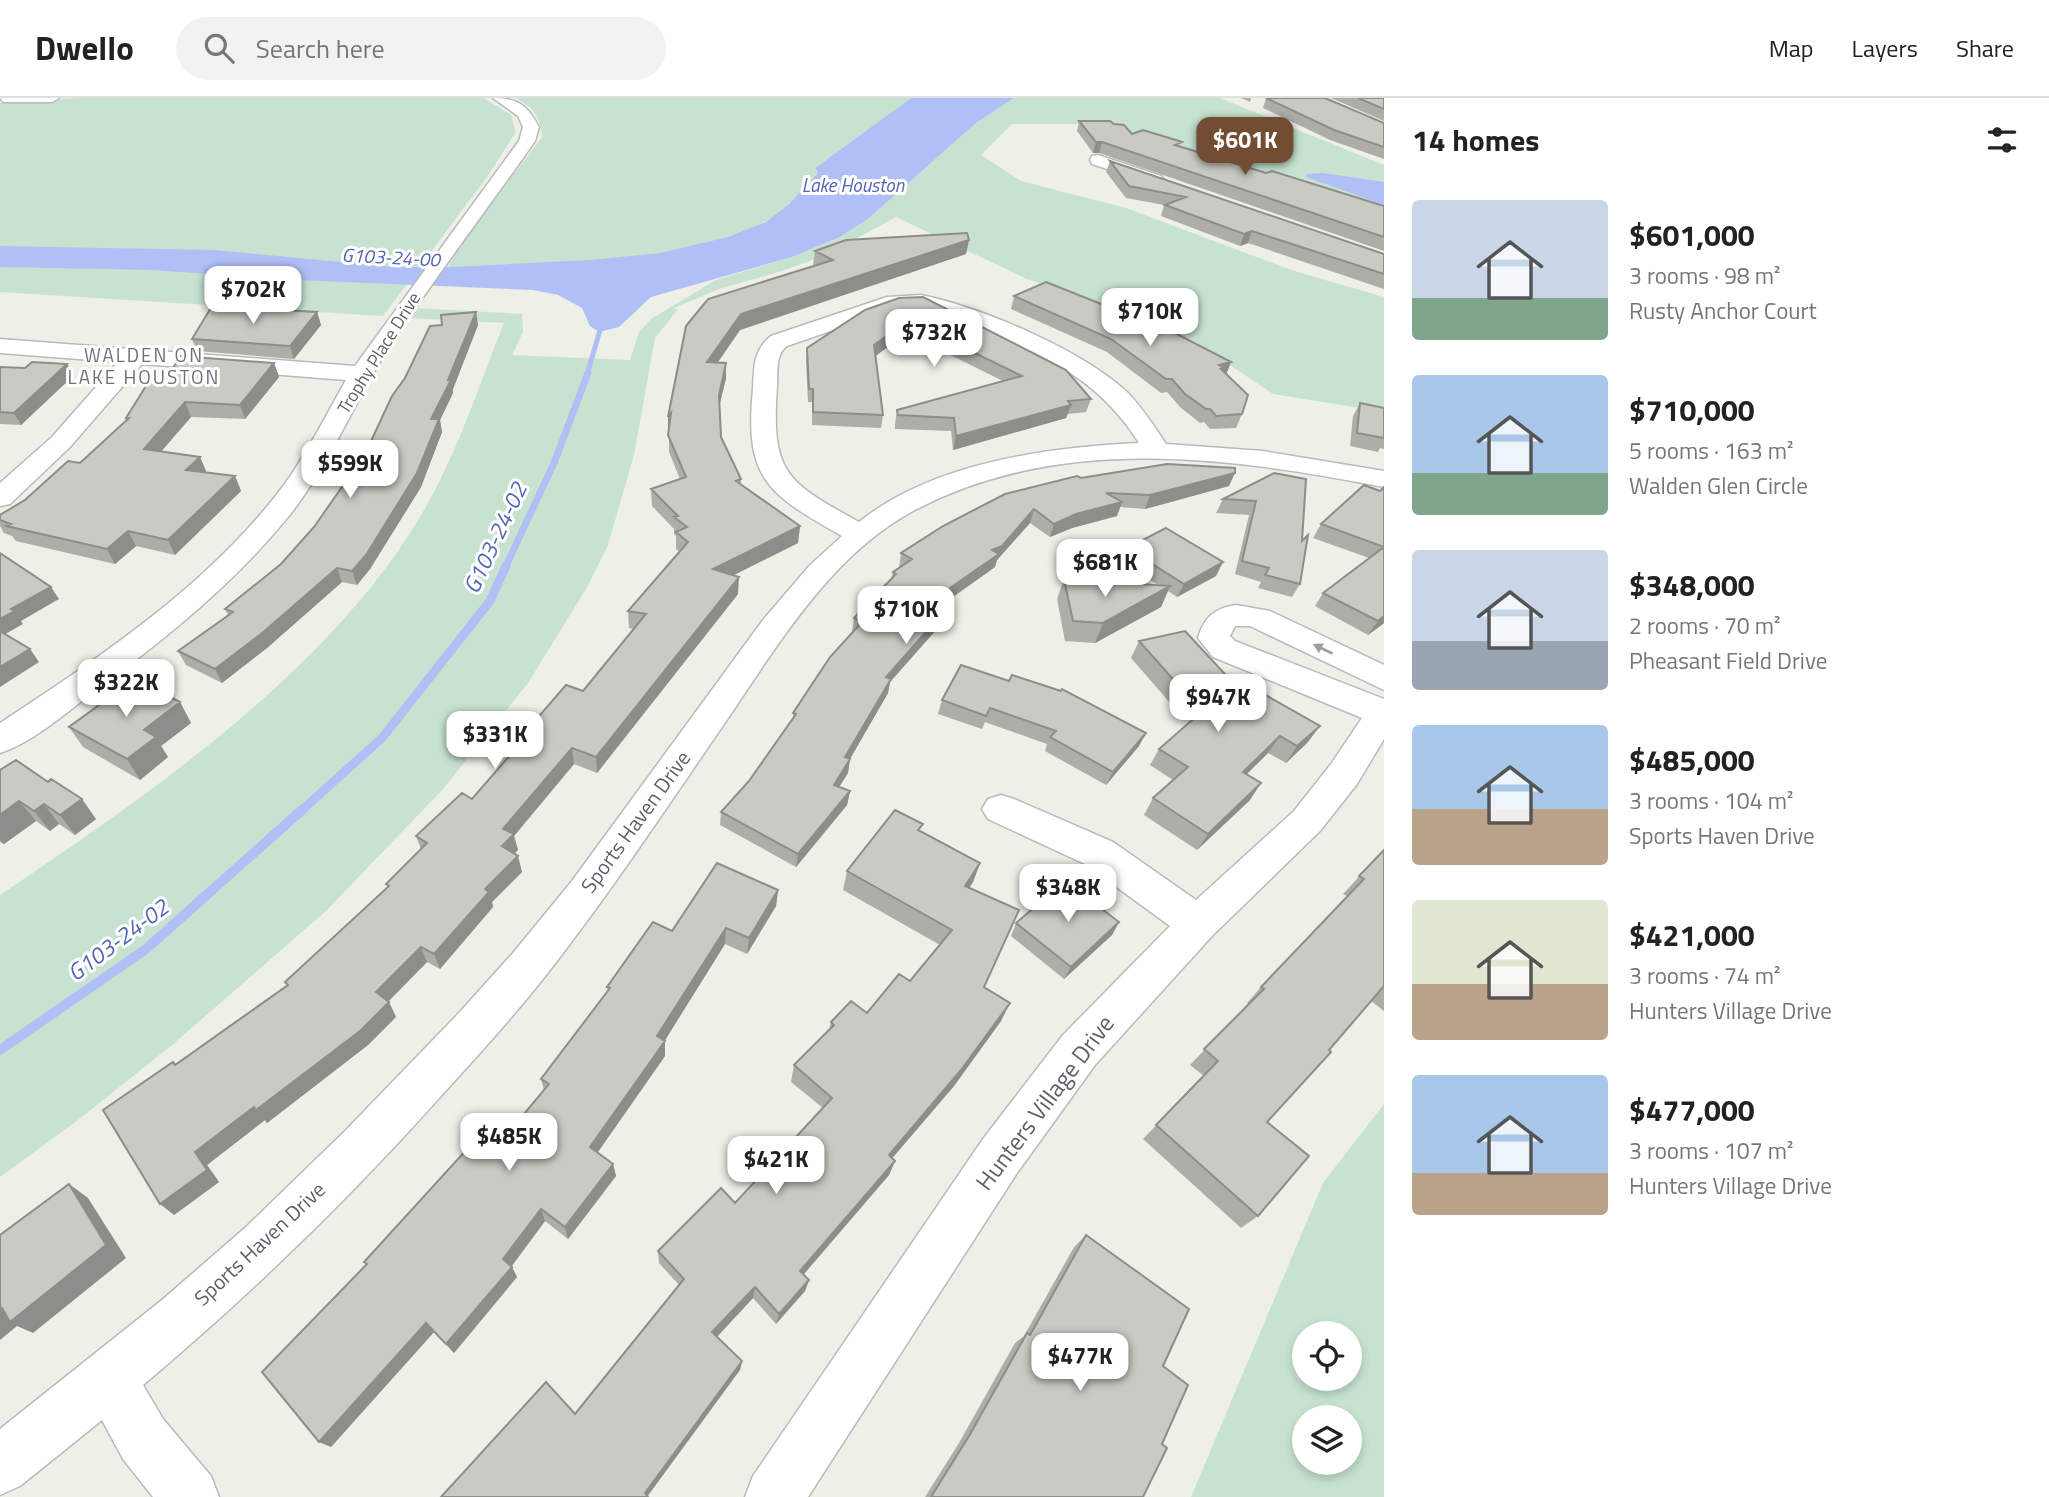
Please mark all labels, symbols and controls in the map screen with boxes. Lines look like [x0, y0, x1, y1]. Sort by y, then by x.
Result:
search box [176, 17, 666, 80]
text: Dwello [35, 23, 134, 73]
icon: search [200, 29, 238, 67]
text: Search here [256, 29, 385, 68]
text: Map [1769, 30, 1814, 66]
text: Layers [1852, 30, 1918, 66]
text: Share [1956, 30, 2014, 66]
text: 14 homes [1412, 117, 1539, 163]
pin: $601K [1196, 118, 1294, 177]
icon: filters [1983, 121, 2021, 159]
text: $601K [1212, 122, 1278, 157]
water label: Lake Houston [802, 170, 905, 199]
text: $601,000 [1629, 212, 1755, 258]
icon: home [1468, 228, 1552, 312]
water label: G103-24-00 [341, 239, 442, 274]
text: 3 rooms · 98 m² [1629, 258, 1780, 293]
pin: $702K [204, 266, 302, 326]
text: $702K [220, 271, 286, 306]
street label: Trophy Place Drive [330, 287, 427, 419]
pin: $710K [1101, 288, 1199, 348]
text: $710K [1117, 293, 1183, 328]
text: Rusty Anchor Court [1629, 293, 1817, 328]
pin: $732K [885, 310, 983, 369]
text: $732K [901, 314, 967, 349]
district label: WALDEN ON LAKE HOUSTON [68, 340, 220, 391]
text: $710,000 [1629, 387, 1755, 433]
icon: home [1468, 403, 1552, 487]
text: 5 rooms · 163 m² [1629, 433, 1793, 468]
pin: $599K [301, 440, 399, 500]
text: $599K [317, 445, 383, 480]
text: Walden Glen Circle [1629, 468, 1808, 503]
water label: G103-24-02 [454, 476, 536, 599]
pin: $681K [1056, 540, 1154, 599]
text: $681K [1072, 544, 1138, 579]
text: $348,000 [1629, 562, 1755, 608]
icon: home [1468, 578, 1552, 662]
pin: $710K [857, 587, 955, 646]
text: $710K [873, 591, 939, 626]
text: 2 rooms · 70 m² [1629, 608, 1780, 643]
text: Pheasant Field Drive [1629, 643, 1827, 678]
one-way arrow [1313, 644, 1333, 655]
pin: $322K [77, 660, 175, 719]
text: $322K [93, 664, 159, 699]
pin: $947K [1169, 674, 1267, 734]
text: $947K [1185, 679, 1251, 714]
pin: $331K [446, 712, 544, 771]
text: $331K [462, 716, 528, 751]
text: $485,000 [1629, 737, 1755, 783]
street label: Sports Haven Drive [572, 743, 698, 899]
icon: home [1468, 753, 1552, 837]
text: 3 rooms · 104 m² [1629, 783, 1793, 818]
text: Sports Haven Drive [1629, 818, 1815, 853]
pin: $348K [1019, 864, 1117, 924]
text: $348K [1035, 869, 1101, 904]
water label: G103-24-02 [60, 889, 177, 989]
text: $421,000 [1629, 912, 1755, 958]
icon: home [1468, 928, 1552, 1012]
text: 3 rooms · 74 m² [1629, 958, 1780, 993]
text: Hunters Village Drive [1629, 993, 1832, 1028]
street label: Hunters Village Drive [966, 1007, 1122, 1198]
text: $477,000 [1629, 1087, 1755, 1133]
icon: home [1468, 1103, 1552, 1187]
pin: $485K [460, 1114, 558, 1173]
text: $485K [476, 1118, 542, 1153]
text: 3 rooms · 107 m² [1629, 1133, 1793, 1168]
pin: $421K [727, 1136, 825, 1196]
text: $421K [743, 1141, 809, 1176]
text: Hunters Village Drive [1629, 1168, 1832, 1203]
street label: Sports Haven Drive [186, 1174, 332, 1313]
map controls [1292, 1321, 1362, 1475]
button: locate [1292, 1321, 1362, 1391]
pin: $477K [1031, 1334, 1129, 1393]
text: $477K [1047, 1338, 1113, 1373]
button: layers [1292, 1405, 1362, 1475]

